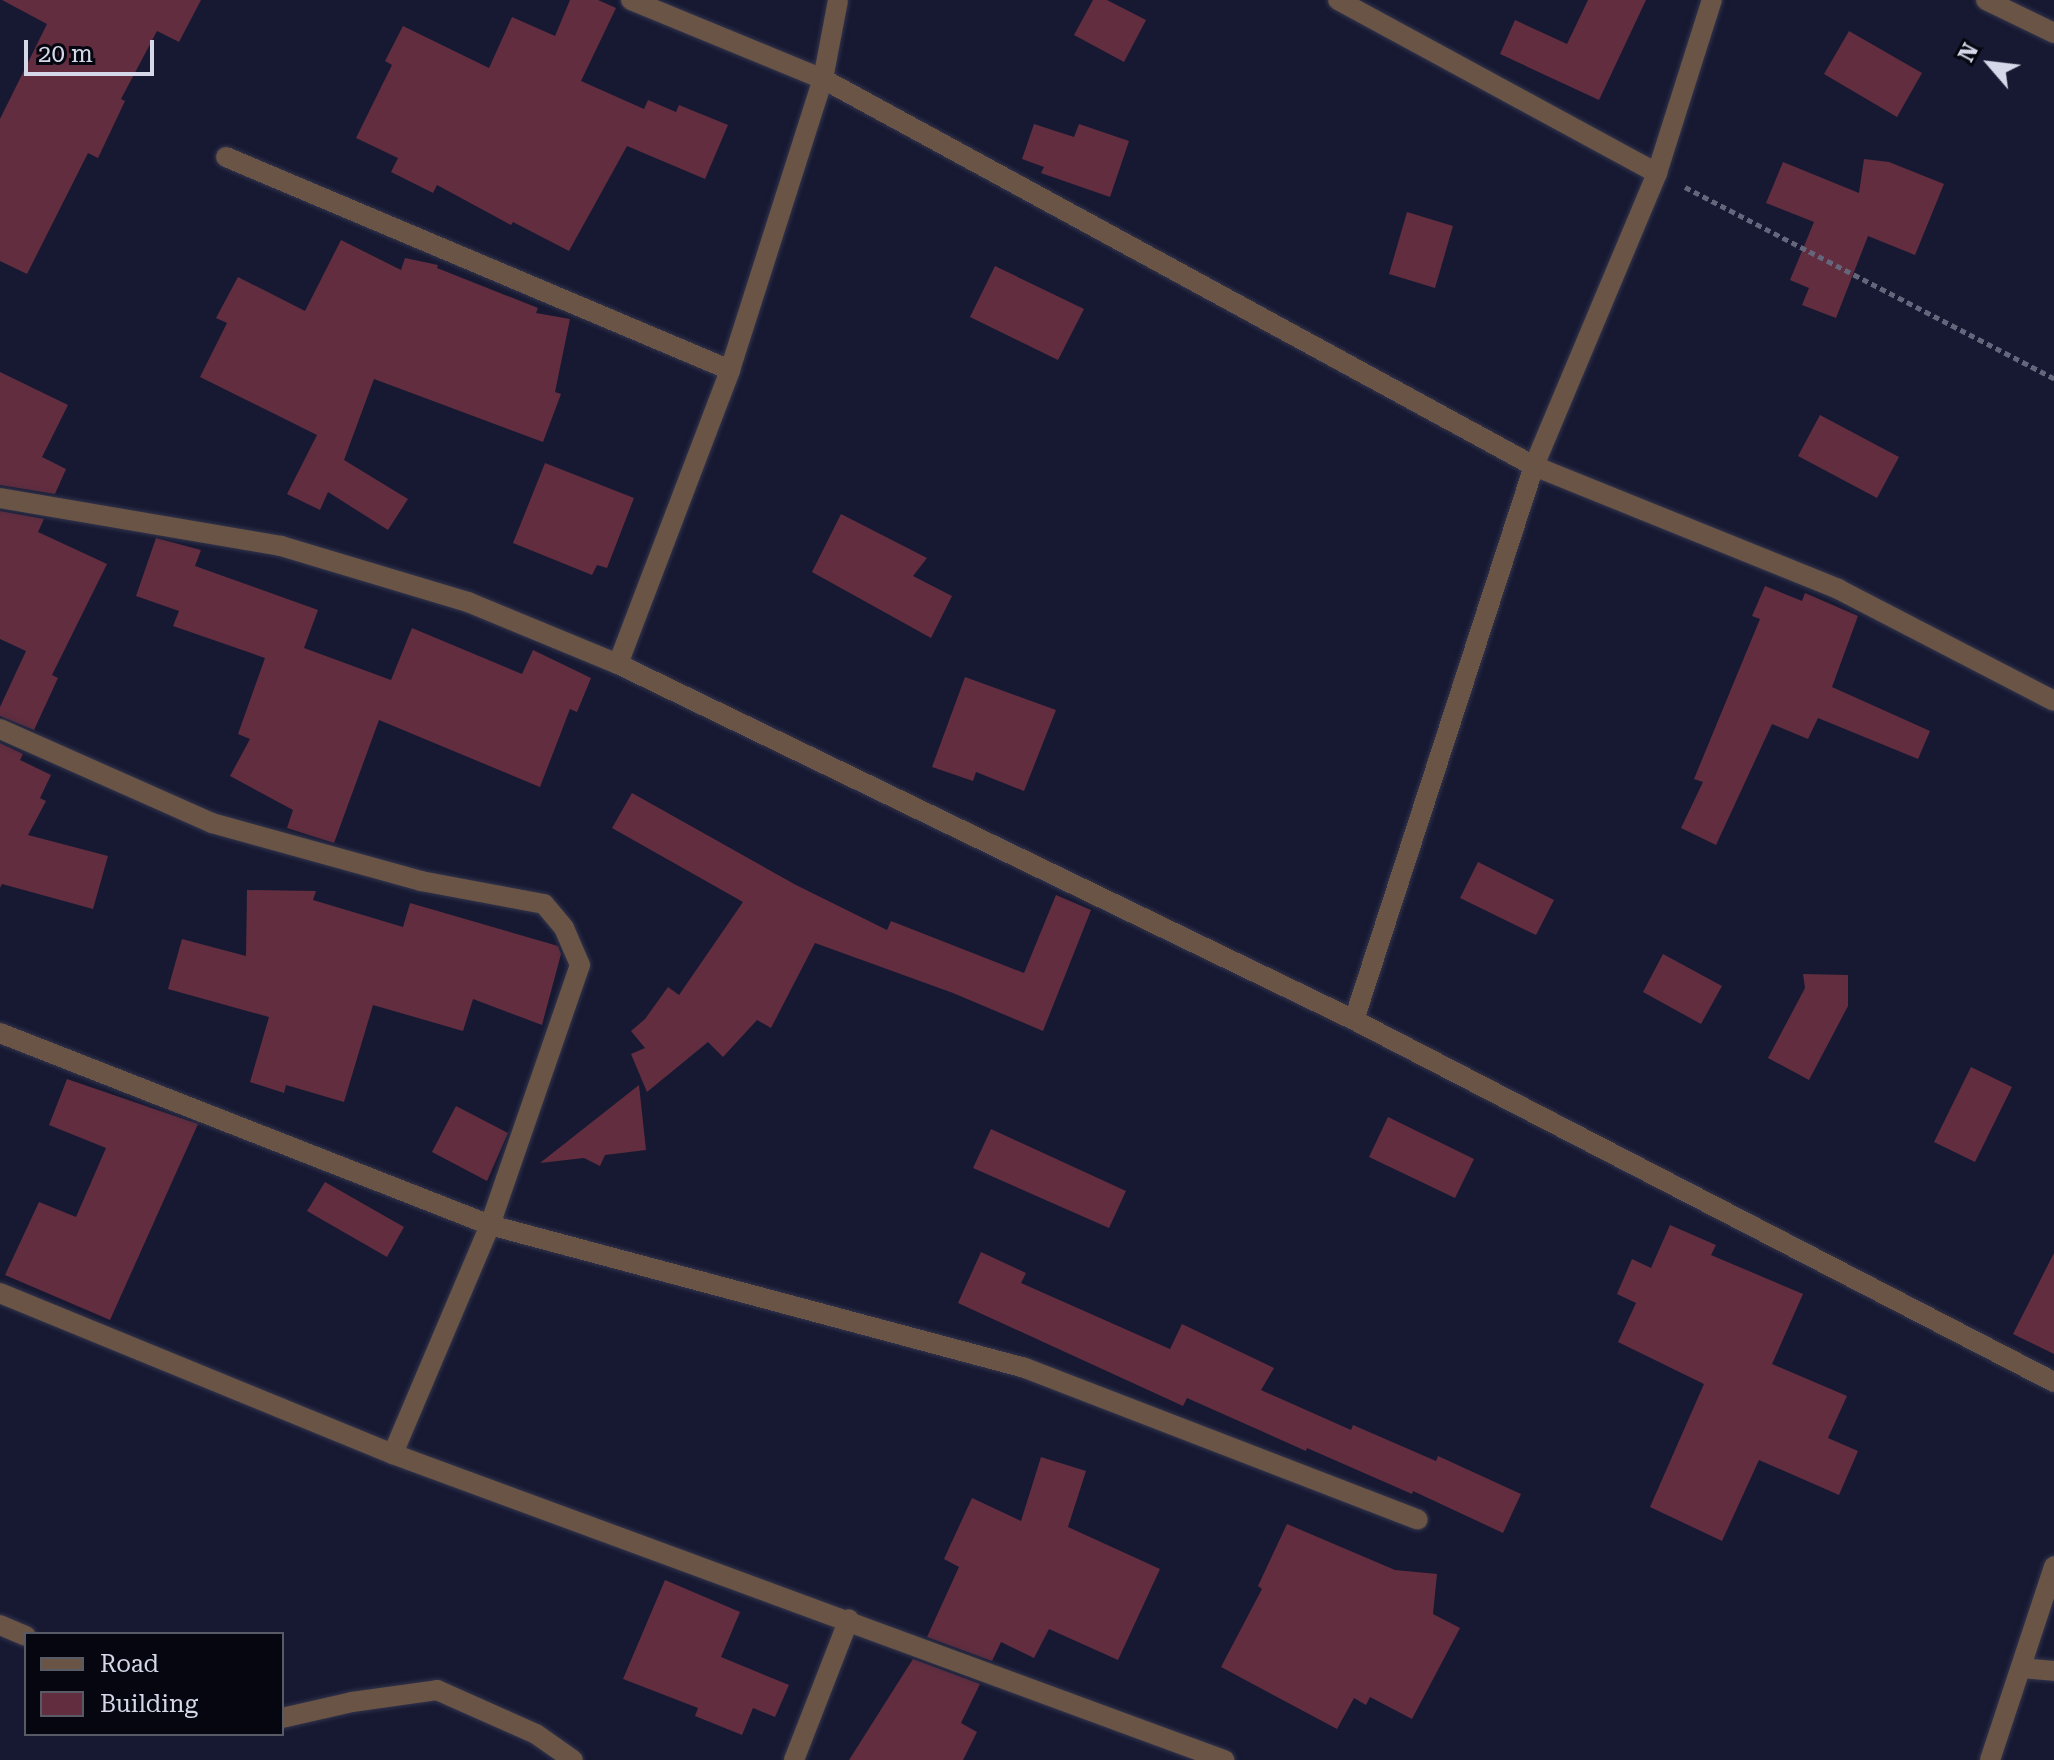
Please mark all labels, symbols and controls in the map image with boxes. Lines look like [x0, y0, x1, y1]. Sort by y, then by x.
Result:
scale bar [28, 24, 158, 74]
north arrow [1950, 24, 2030, 104]
text: N [1953, 39, 1983, 66]
text: 20 m [38, 40, 93, 68]
legend [24, 1632, 284, 1736]
text: Road [100, 1650, 159, 1678]
text: Building [100, 1690, 198, 1718]

